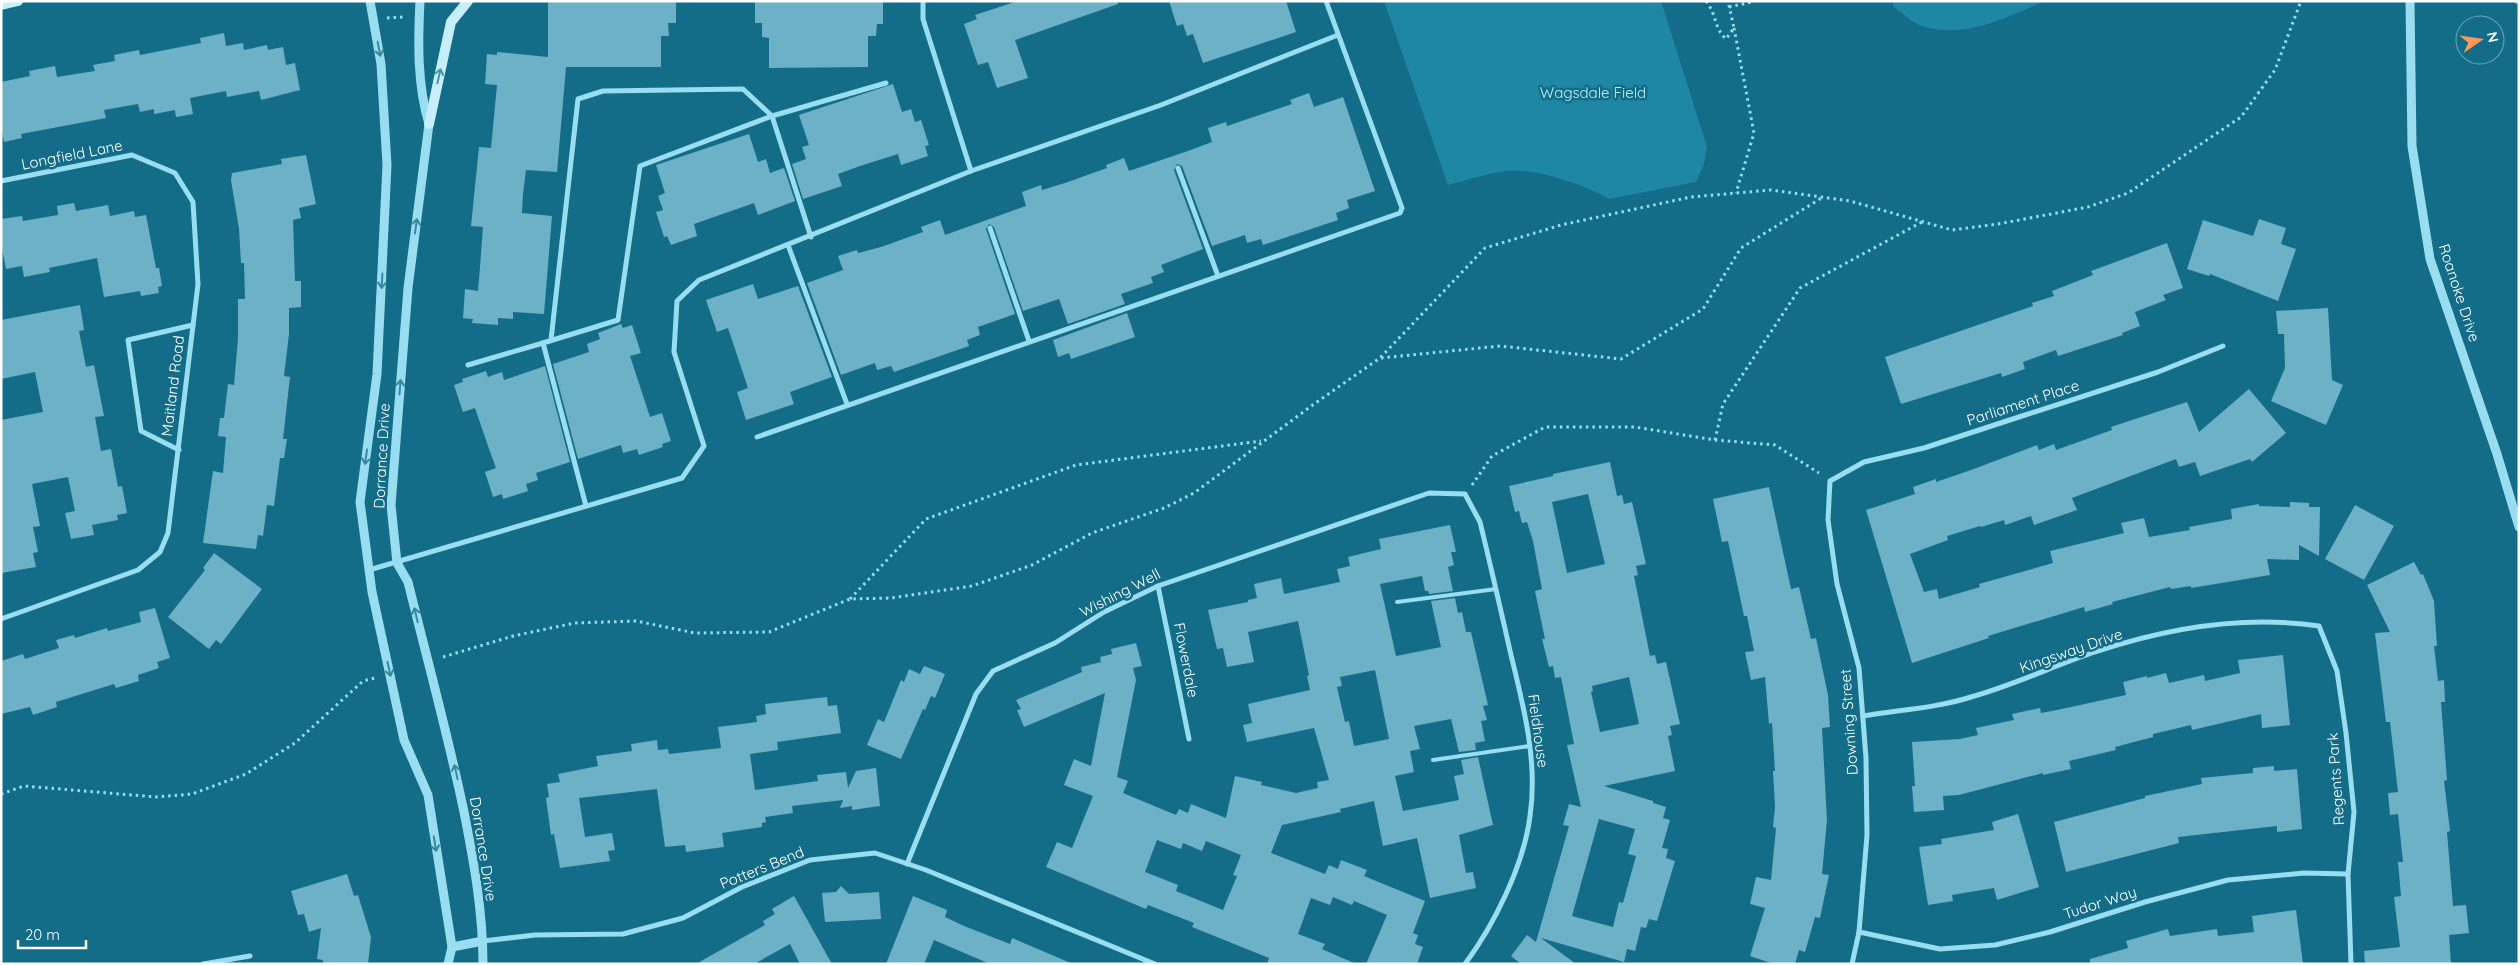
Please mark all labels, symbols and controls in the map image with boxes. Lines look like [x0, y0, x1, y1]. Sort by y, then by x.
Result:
north arrow [2455, 15, 2505, 65]
text: N [2483, 30, 2503, 44]
one-way arrow [374, 41, 384, 57]
one-way arrow [435, 68, 444, 84]
park label: Wagsdale Field [1540, 83, 1646, 102]
street label: Longfield Lane [20, 135, 124, 174]
one-way arrow [411, 218, 421, 234]
street label: Roanoke Drive [2435, 241, 2484, 344]
one-way arrow [377, 273, 386, 289]
street label: Maitland Road [157, 334, 188, 437]
street label: Parliament Place [1964, 375, 2082, 430]
one-way arrow [395, 379, 405, 395]
street label: Dorrance Drive [369, 403, 394, 509]
one-way arrow [361, 448, 371, 464]
street label: Wishing Well [1076, 564, 1163, 621]
one-way arrow [411, 607, 420, 623]
street label: Flowerdale [1170, 621, 1203, 699]
street label: Kingsway Drive [2017, 624, 2125, 677]
one-way arrow [385, 661, 394, 677]
street label: Downing Street [1835, 668, 1862, 776]
street label: Fieldhouse [1524, 693, 1553, 769]
street label: Regents Park [2323, 732, 2348, 826]
one-way arrow [450, 765, 460, 781]
street label: Dorrance Drive [466, 795, 501, 903]
one-way arrow [431, 835, 441, 851]
street label: Potters Bend [717, 842, 807, 893]
street label: Tudor Way [2061, 882, 2139, 923]
scale bar [18, 918, 85, 950]
text: 20 m [25, 925, 60, 944]

